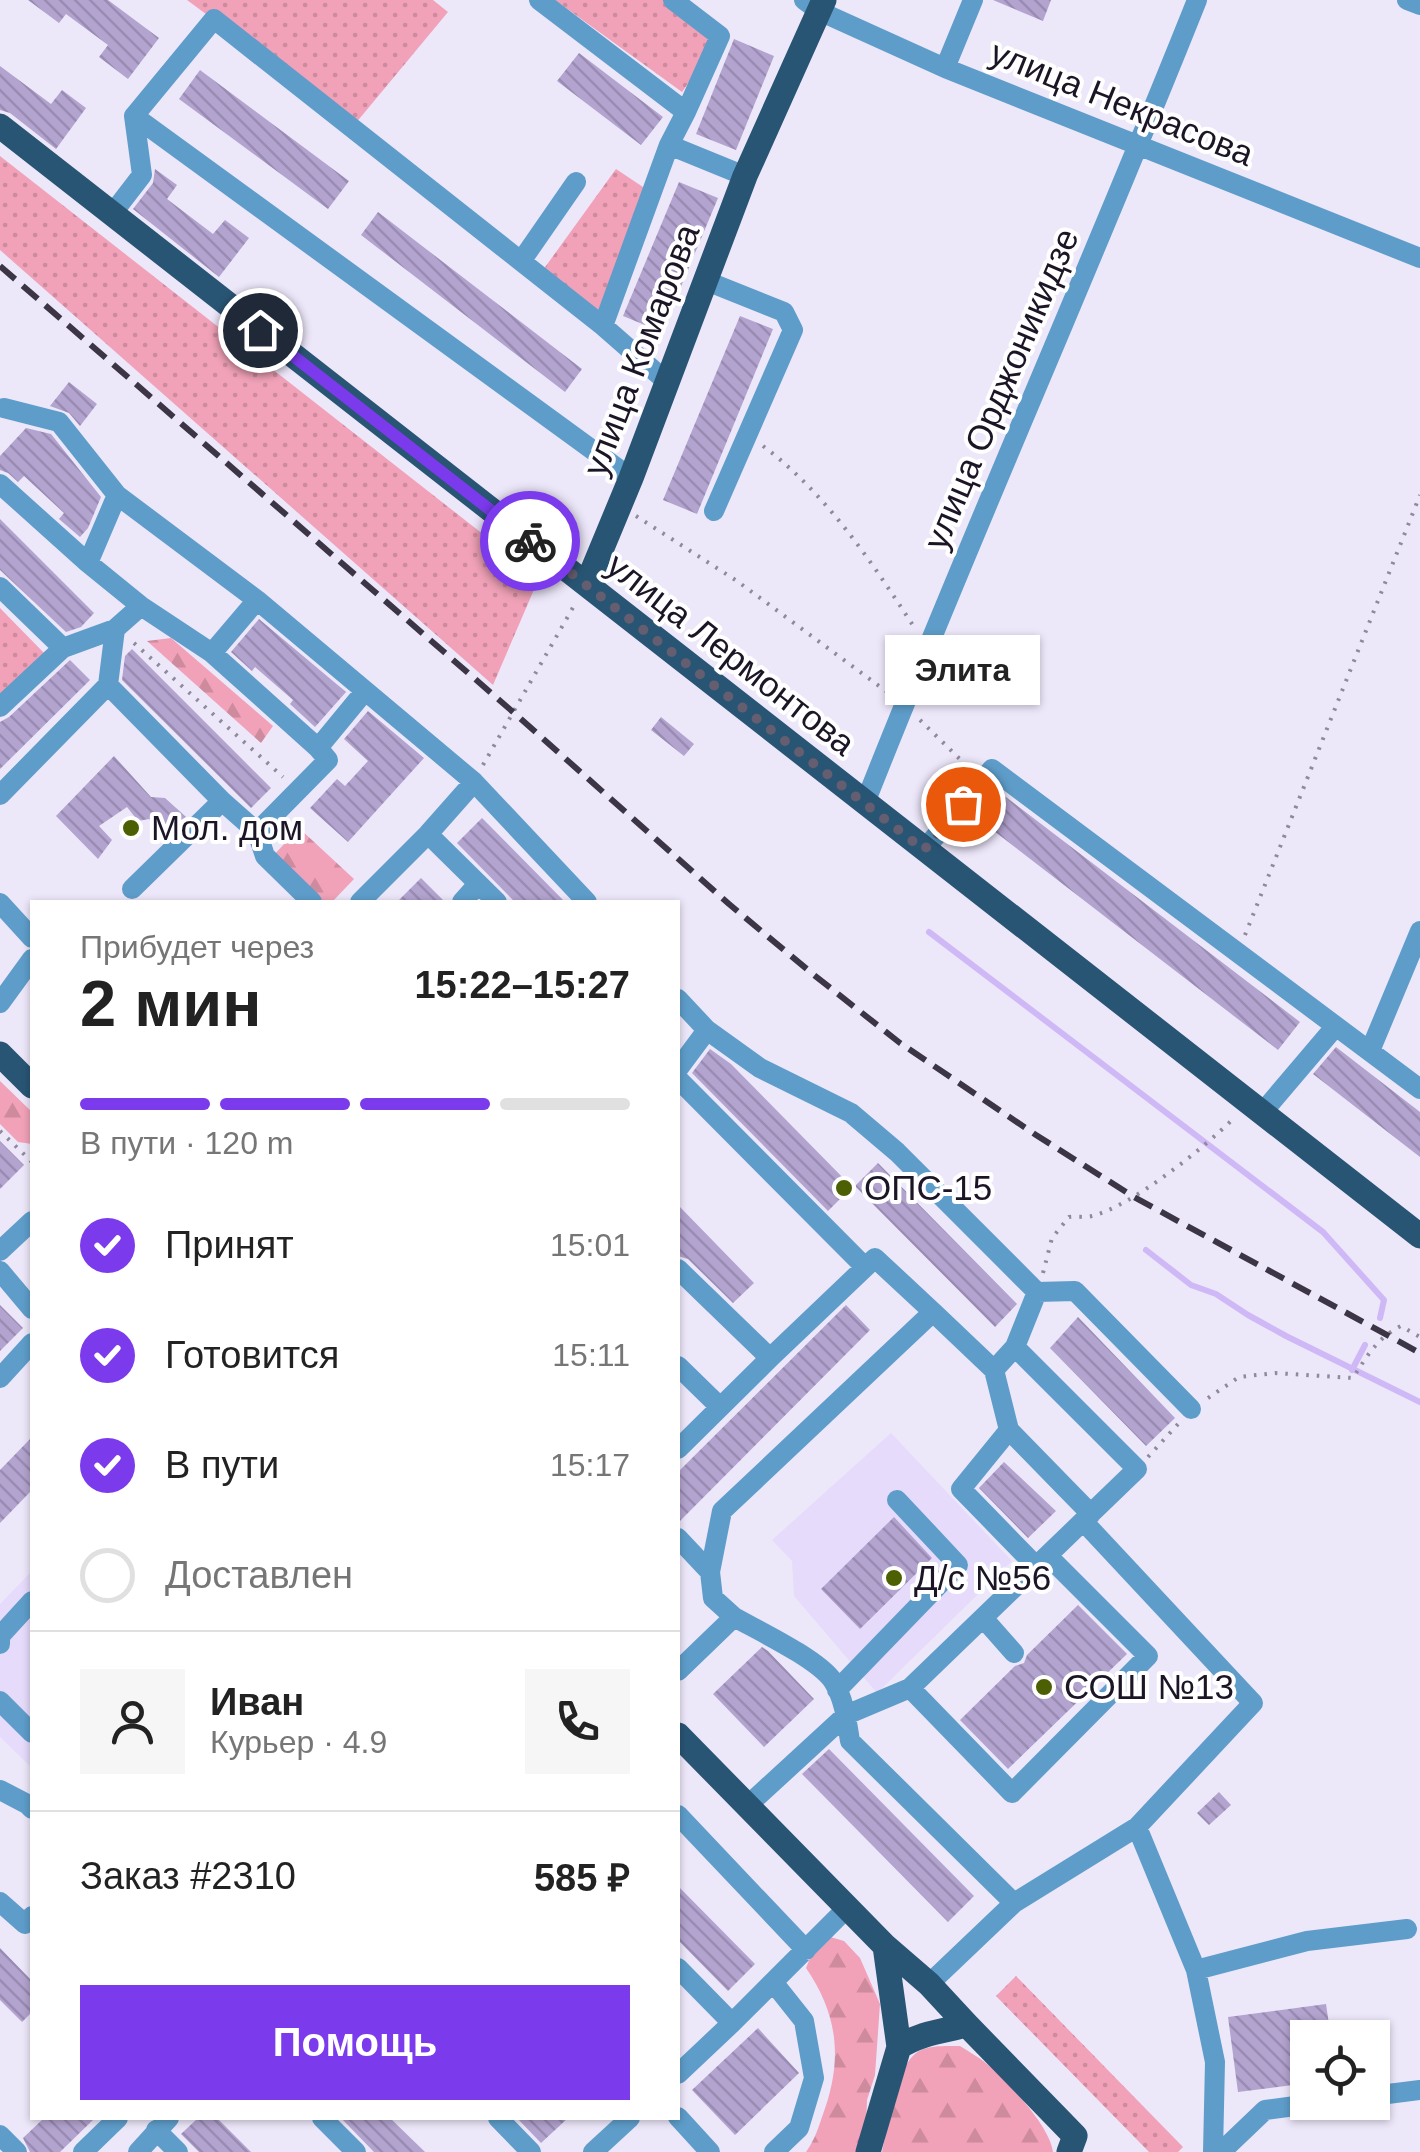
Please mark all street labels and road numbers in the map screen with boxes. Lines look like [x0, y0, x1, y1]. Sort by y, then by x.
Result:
street label: улица Некрасова [985, 32, 1260, 173]
street label: улица Комарова [575, 218, 707, 481]
street label: улица Орджоникидзе [915, 223, 1086, 555]
street label: улица Лермонтова [600, 545, 863, 763]

